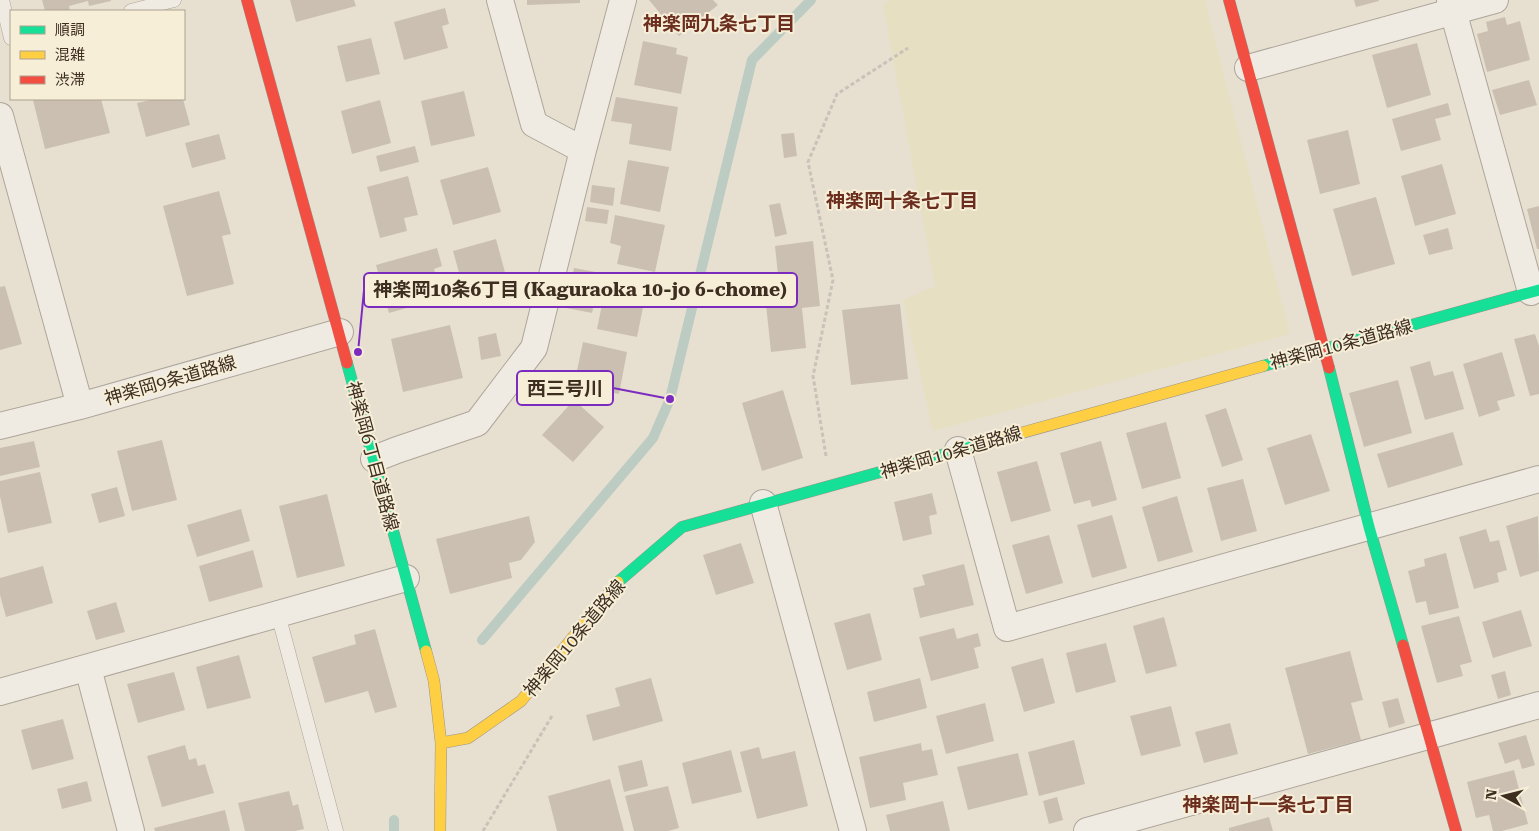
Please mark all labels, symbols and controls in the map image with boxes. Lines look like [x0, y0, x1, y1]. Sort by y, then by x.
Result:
legend [10, 10, 185, 100]
district label: 神楽岡九条七丁目 [643, 12, 795, 35]
text: 順調 [55, 21, 85, 39]
text: 混雑 [55, 46, 85, 64]
text: 渋滞 [55, 71, 85, 89]
district label: 神楽岡十条七丁目 [826, 189, 978, 212]
callout: 神楽岡10条6丁目 (Kaguraoka 10-jo 6-chome) [364, 273, 797, 307]
text: 神楽岡10条6丁目 (Kaguraoka 10-jo 6-chome) [373, 278, 787, 301]
street label: 神楽岡10条道路線 [1268, 315, 1414, 373]
street label: 神楽岡9条道路線 [102, 351, 238, 409]
callout: 西三号川 [517, 371, 613, 405]
text: 西三号川 [527, 377, 603, 400]
street label: 神楽岡6丁目道路線 [343, 379, 403, 533]
street label: 神楽岡10条道路線 [878, 422, 1024, 482]
street label: 神楽岡10条道路線 [519, 575, 629, 701]
north arrow [1479, 771, 1529, 821]
text: N [1482, 788, 1500, 801]
district label: 神楽岡十一条七丁目 [1182, 793, 1354, 816]

